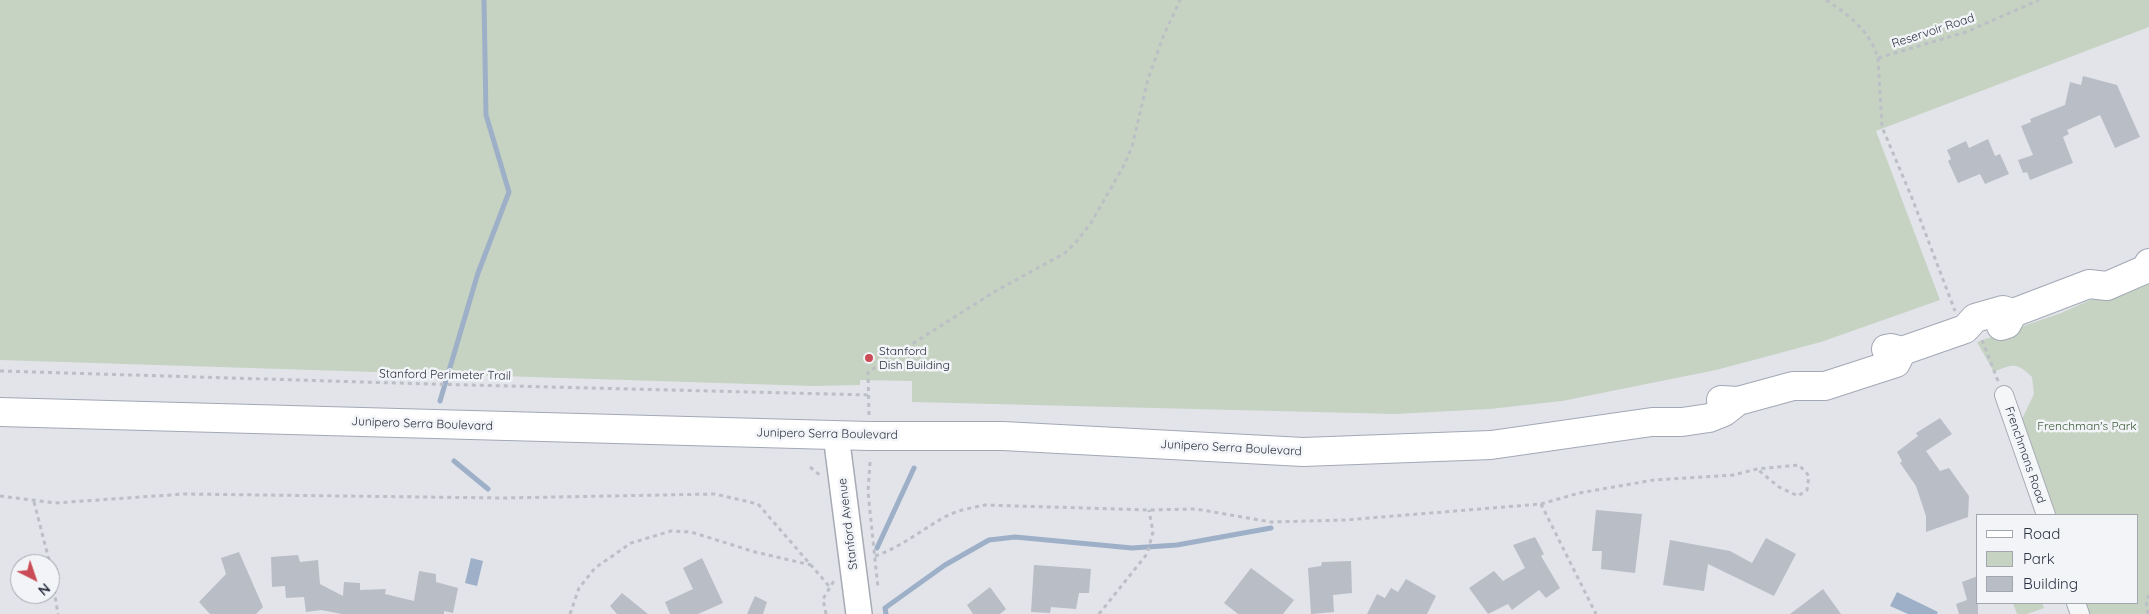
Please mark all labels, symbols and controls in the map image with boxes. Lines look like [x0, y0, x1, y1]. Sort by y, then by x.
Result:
street label: Reservoir Road [1890, 11, 1976, 51]
place label: Stanford Dish Building [879, 344, 950, 372]
marker: Stanford Dish Building [863, 352, 875, 364]
street label: Stanford Perimeter Trail [379, 367, 511, 383]
street label: Frenchmans Road [2002, 405, 2048, 505]
street label: Junipero Serra Boulevard [351, 414, 493, 434]
park label: Frenchman's Park [2037, 419, 2137, 433]
street label: Junipero Serra Boulevard [756, 426, 898, 442]
street label: Junipero Serra Boulevard [1160, 437, 1302, 459]
street label: Stanford Avenue [835, 477, 861, 571]
legend [1976, 514, 2139, 604]
text: Road [2023, 524, 2060, 543]
text: Park [2023, 549, 2055, 568]
north arrow [10, 554, 60, 604]
text: Building [2023, 574, 2078, 593]
text: N [34, 579, 54, 600]

